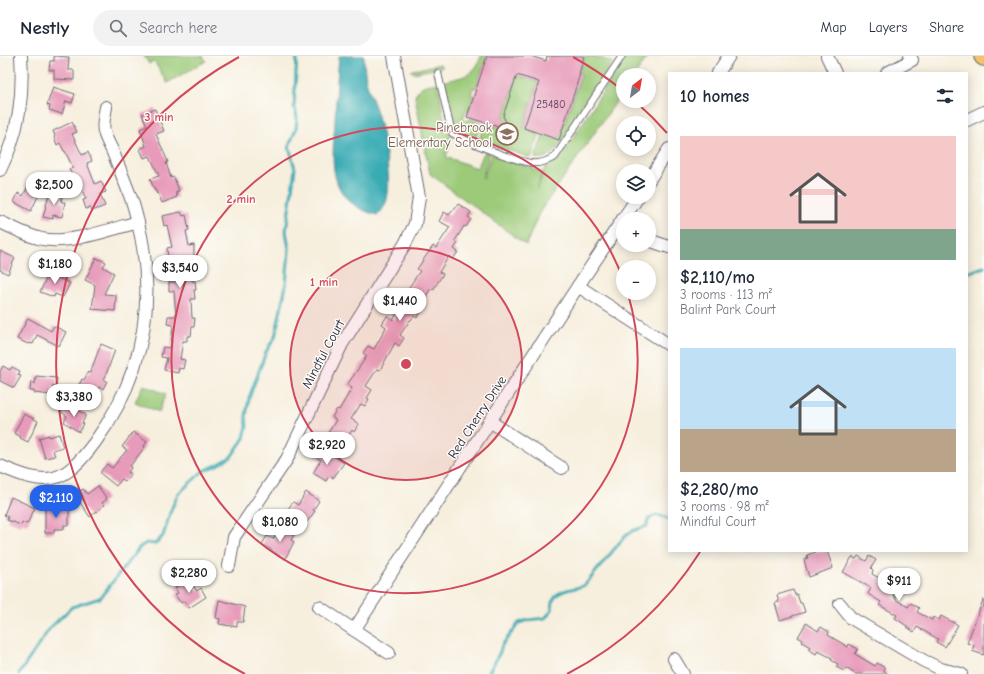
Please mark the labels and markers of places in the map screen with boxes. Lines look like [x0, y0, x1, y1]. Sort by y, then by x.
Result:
place label: Pinebrook Elementary School [388, 120, 493, 150]
school or university icon: Pinebrook Elementary School [494, 121, 520, 147]
pin: $2,500 [21, 172, 87, 206]
pin: $1,180 [22, 251, 88, 285]
pin: $3,540 [147, 255, 213, 289]
pin: $1,440 [367, 288, 433, 322]
centre of rings [399, 357, 413, 371]
pin: $3,380 [41, 384, 107, 418]
pin: $2,920 [294, 432, 360, 466]
pin: $2,110 [23, 485, 89, 519]
pin: $1,080 [247, 509, 313, 543]
pin: $2,280 [156, 560, 222, 594]
pin: $911 [875, 568, 923, 602]

